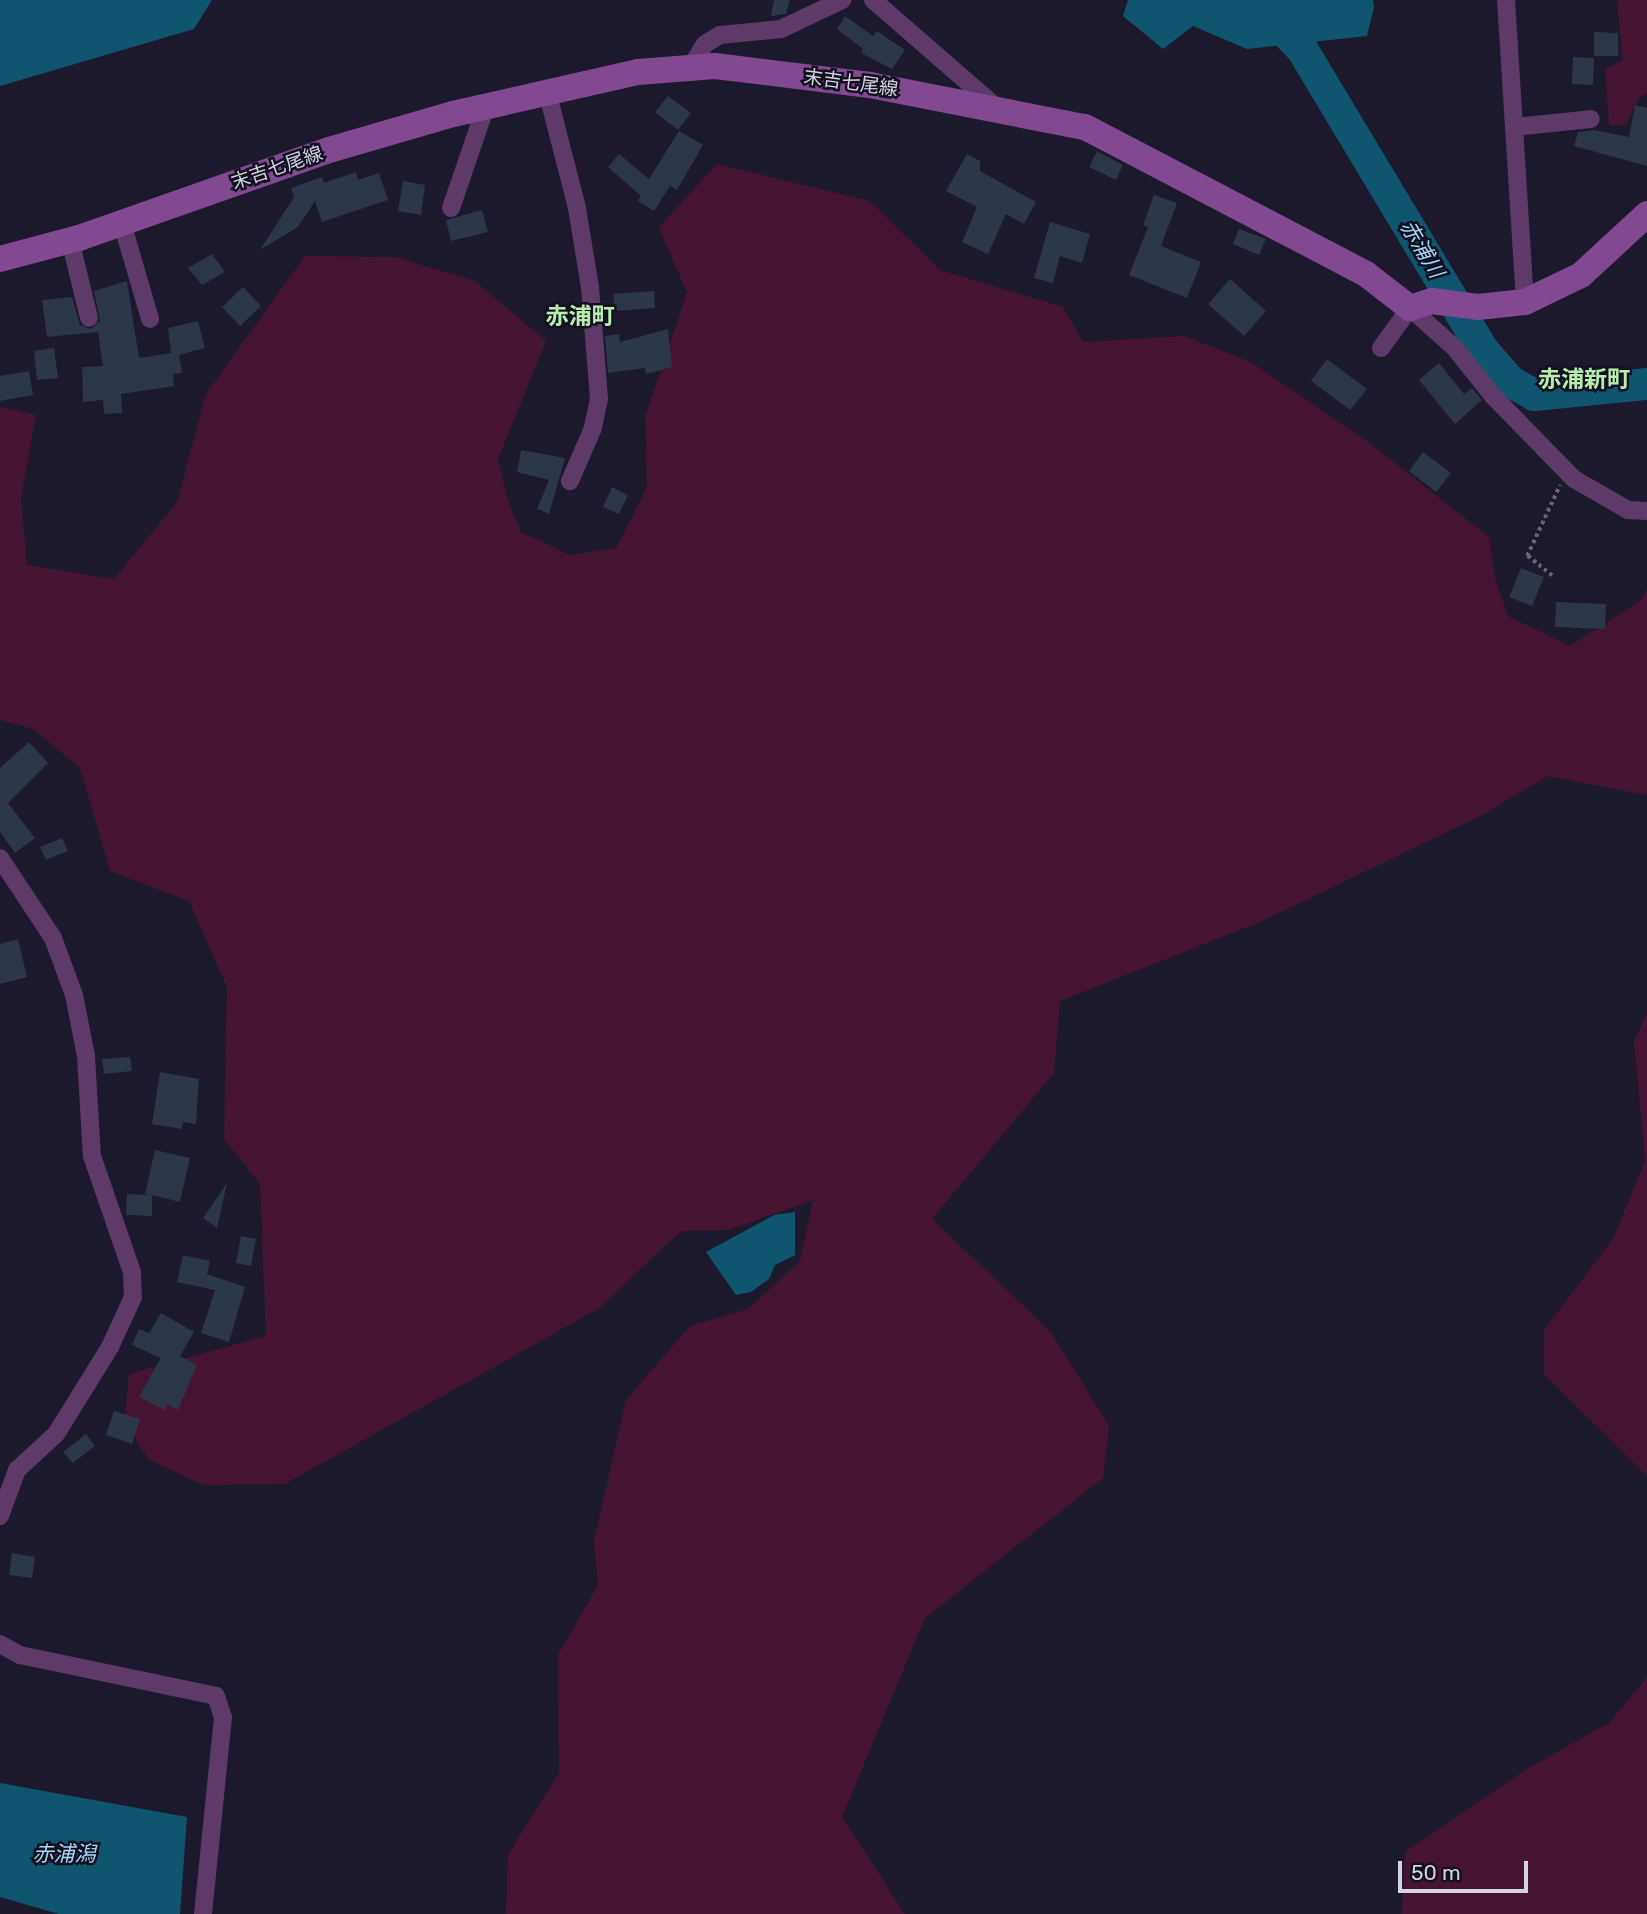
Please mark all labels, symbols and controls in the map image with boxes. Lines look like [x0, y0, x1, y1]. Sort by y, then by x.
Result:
street label: 末吉七尾線 [802, 65, 900, 101]
street label: 末吉七尾線 [228, 142, 326, 194]
water label: 赤浦川 [1395, 216, 1449, 282]
district label: 赤浦町 [546, 302, 614, 330]
district label: 赤浦新町 [1538, 365, 1630, 393]
water label: 赤浦潟 [33, 1841, 95, 1867]
scale bar [1402, 1848, 1532, 1892]
text: 50 m [1411, 1860, 1461, 1885]

